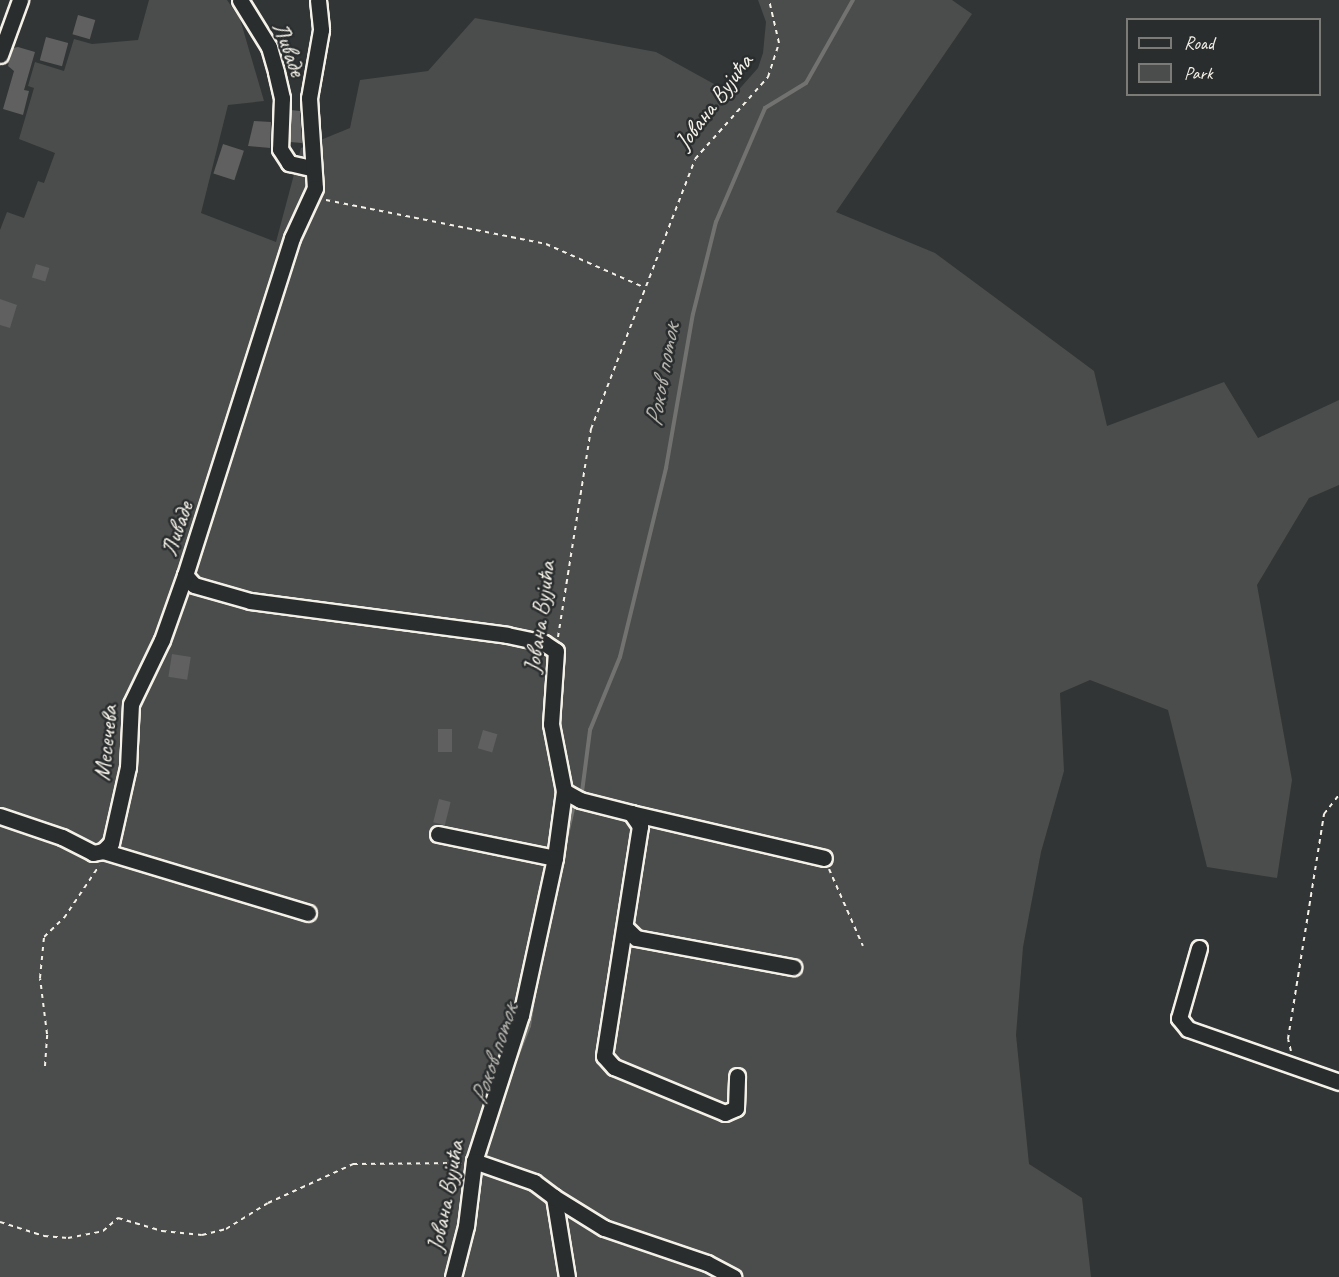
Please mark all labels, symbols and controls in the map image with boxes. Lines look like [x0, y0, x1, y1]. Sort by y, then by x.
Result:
street label: Ливаде [266, 18, 312, 80]
legend [1126, 18, 1321, 96]
text: Road [1184, 32, 1214, 54]
street label: Јована Вујића [669, 48, 759, 156]
text: Park [1184, 62, 1213, 84]
water label: Роков поток [637, 320, 687, 430]
street label: Ливаде [154, 498, 200, 560]
street label: Јована Вујића [518, 559, 562, 675]
street label: Месечева [88, 704, 124, 782]
water label: Роков поток [463, 999, 525, 1109]
street label: Јована Вујића [421, 1138, 471, 1254]

